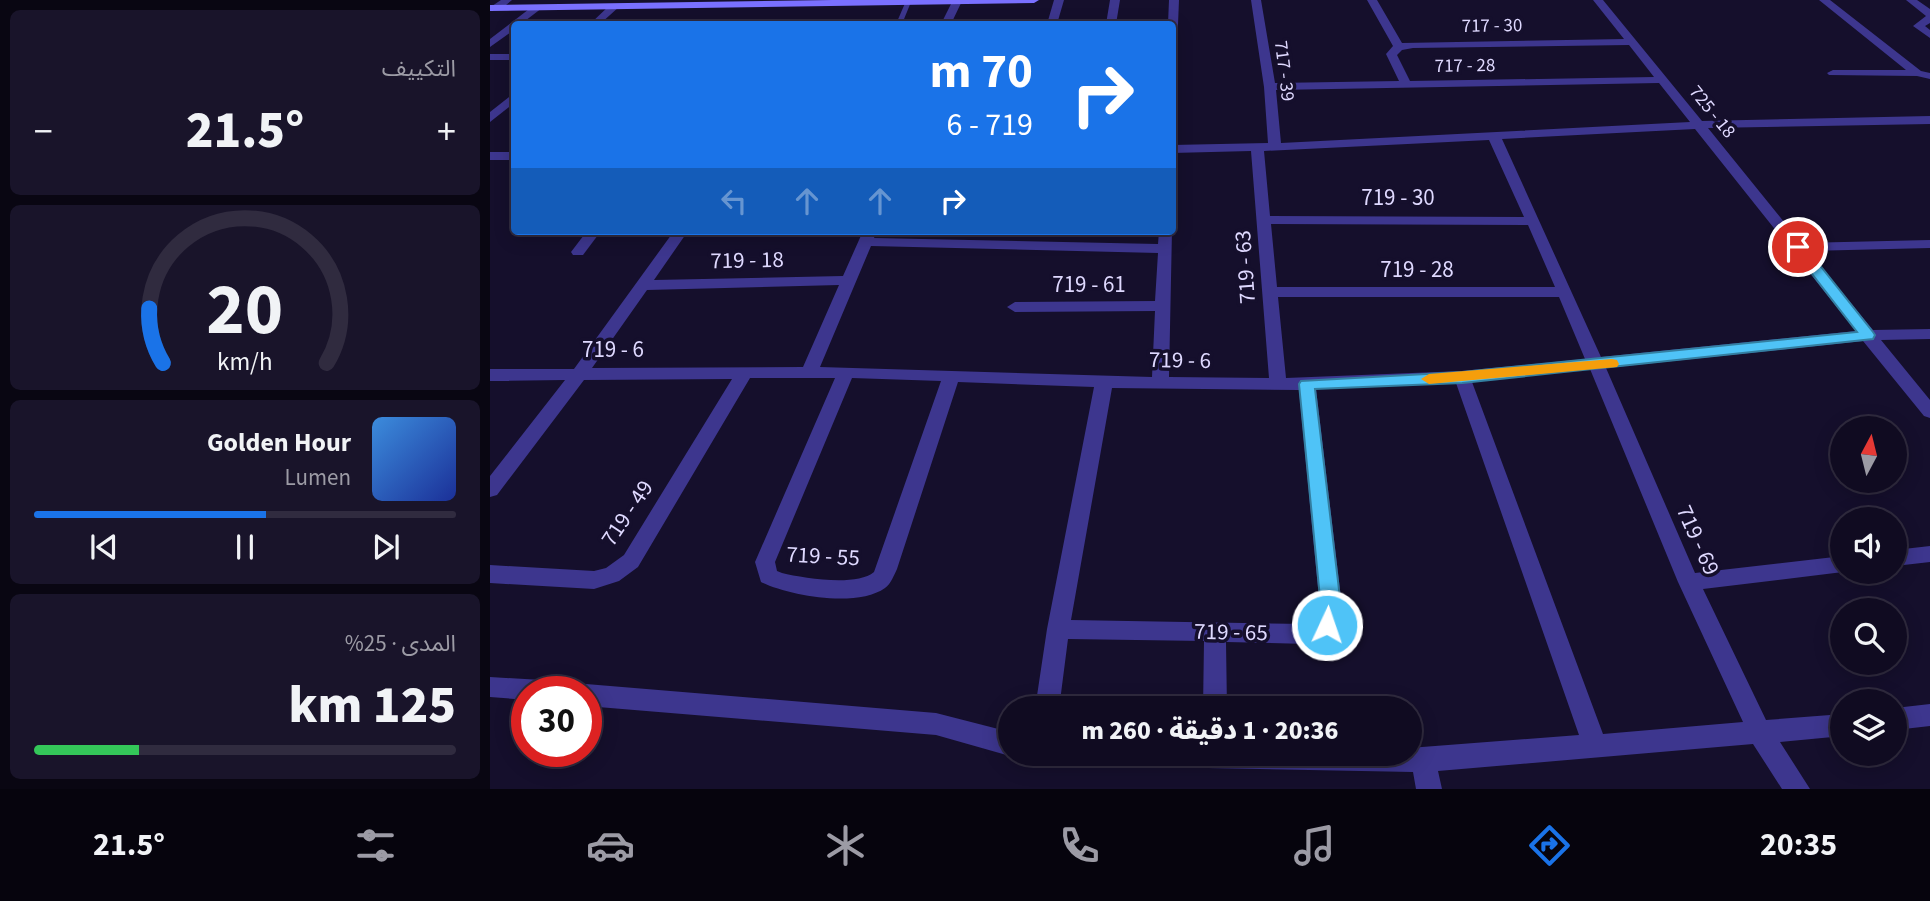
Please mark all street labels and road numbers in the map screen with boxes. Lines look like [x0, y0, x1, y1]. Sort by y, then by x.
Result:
street label: 717 - 30 [1461, 12, 1523, 40]
street label: 717 - 39 [1267, 39, 1301, 103]
street label: 717 - 28 [1434, 52, 1496, 80]
street label: 725 - 18 [1682, 80, 1742, 144]
street label: 719 - 30 [1361, 181, 1435, 214]
street label: 719 - 63 [1226, 229, 1264, 305]
street label: 719 - 18 [710, 243, 784, 277]
street label: 719 - 28 [1380, 253, 1454, 286]
street label: 719 - 61 [1052, 268, 1126, 301]
street label: 719 - 6 [582, 333, 644, 366]
street label: 719 - 6 [1149, 343, 1211, 377]
street label: 719 - 49 [593, 473, 661, 553]
street label: 719 - 69 [1668, 500, 1728, 580]
street label: 719 - 55 [785, 538, 861, 574]
street label: 719 - 65 [1194, 615, 1268, 649]

